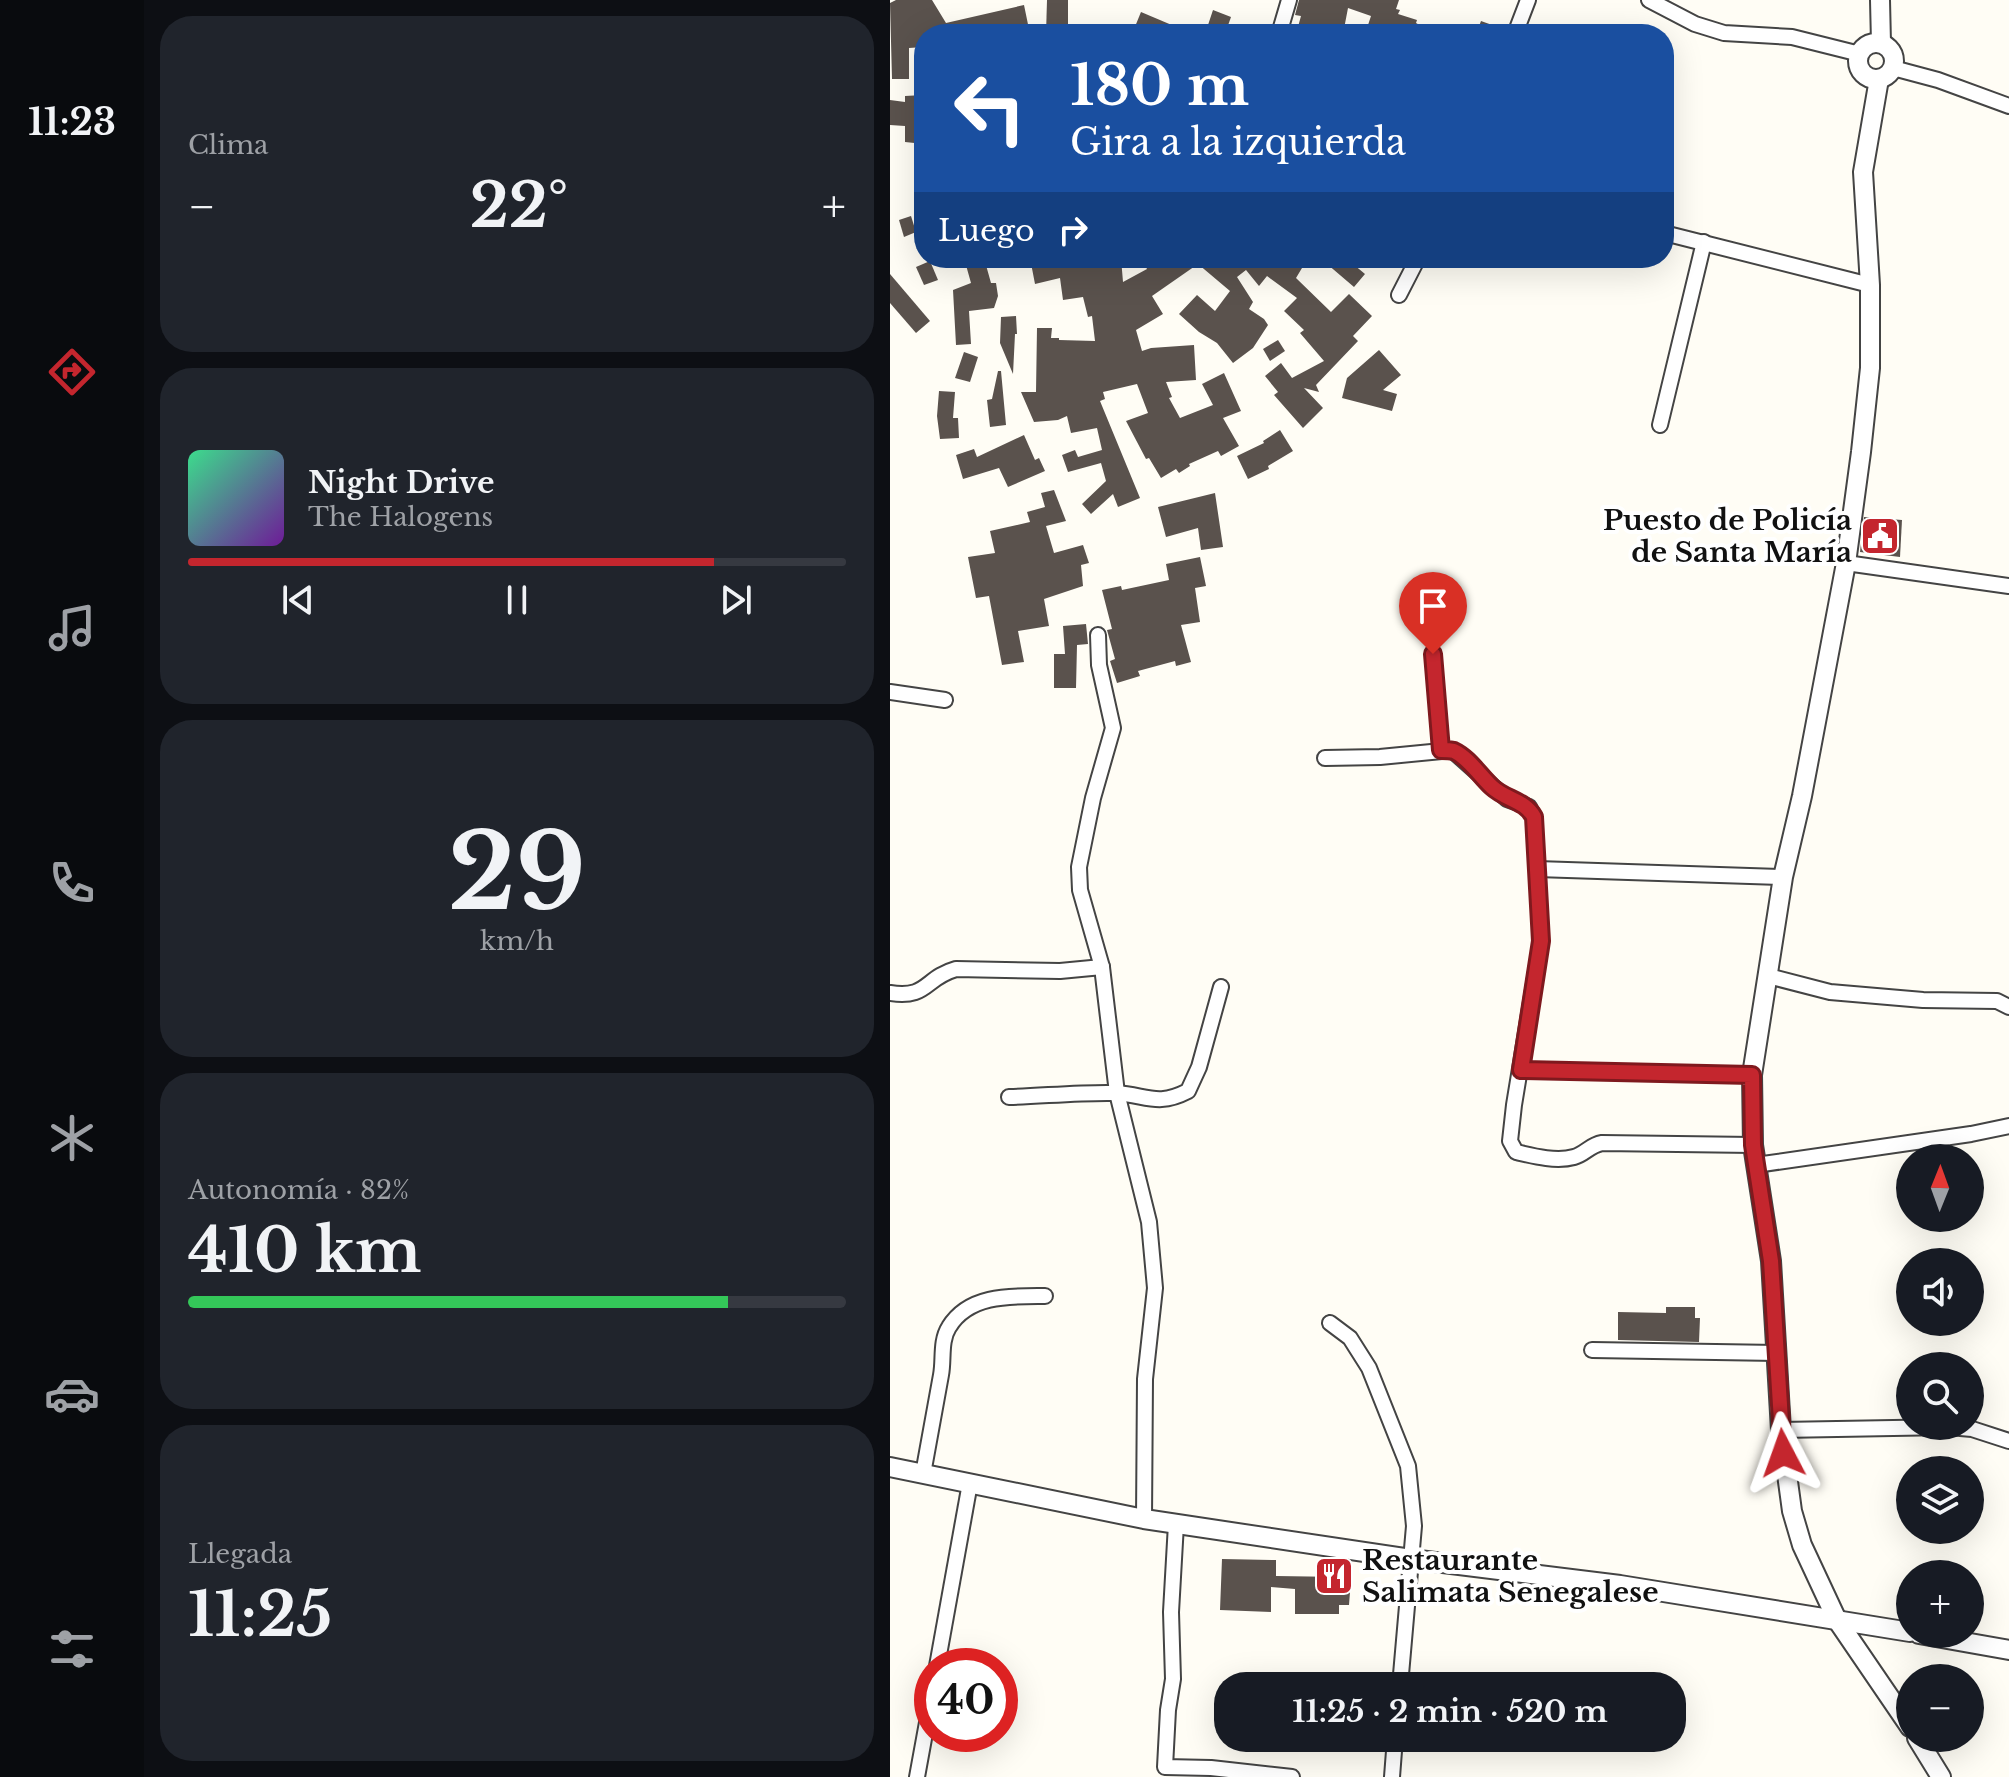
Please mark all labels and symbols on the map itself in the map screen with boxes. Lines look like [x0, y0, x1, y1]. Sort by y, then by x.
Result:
place label: Puesto de Policía de Santa María [1603, 503, 1852, 570]
public building icon: Puesto de Policía de Santa María [1859, 515, 1901, 557]
pin [1399, 572, 1467, 654]
north arrow [1896, 1144, 1984, 1232]
position arrow [1741, 1411, 1825, 1495]
place label: Restaurante Salimata Senegalese [1362, 1543, 1659, 1610]
restaurant icon: Restaurante Salimata Senegalese [1313, 1555, 1355, 1597]
speed limit sign: 40 [914, 1648, 1018, 1752]

